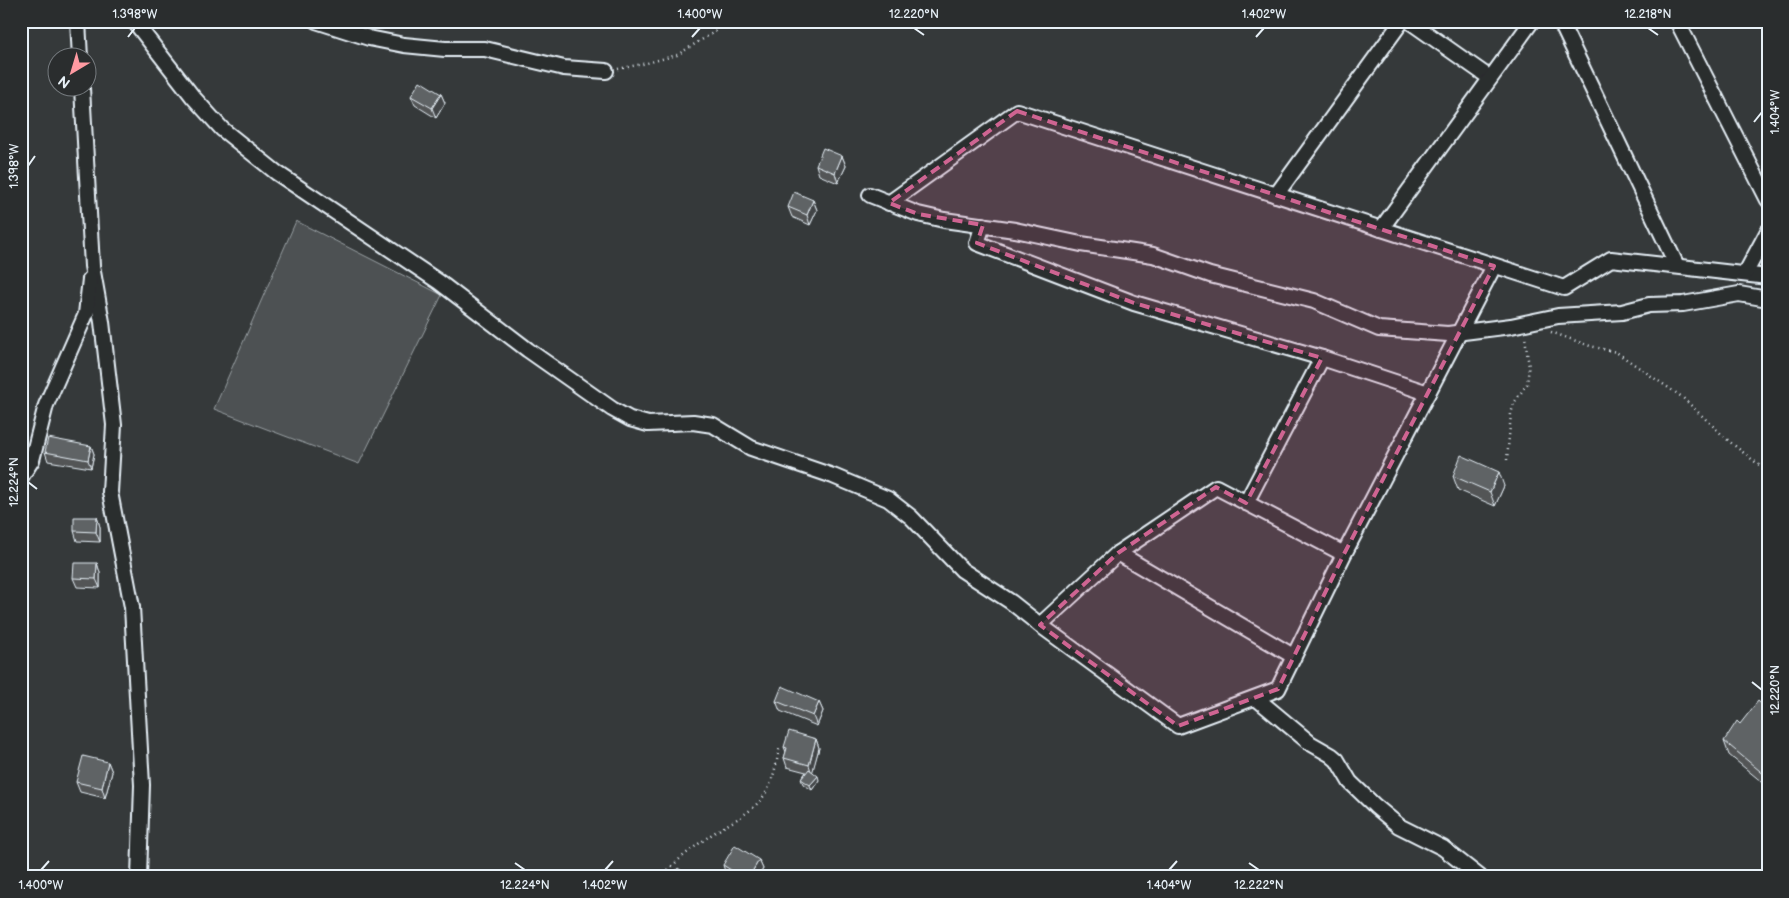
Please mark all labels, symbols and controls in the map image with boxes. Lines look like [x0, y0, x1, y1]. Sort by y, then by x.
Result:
text: 1.398°W [113, 7, 157, 22]
text: 1.400°W [678, 7, 723, 22]
text: 12.220°N [889, 7, 939, 22]
text: 1.402°W [1242, 7, 1286, 22]
text: 12.218°N [1624, 7, 1672, 22]
north arrow [48, 48, 98, 98]
text: N [55, 72, 74, 92]
text: 1.404°W [1768, 90, 1783, 134]
text: 1.398°W [7, 144, 22, 188]
text: 12.224°N [7, 457, 22, 507]
text: 12.220°N [1768, 665, 1783, 715]
text: 1.400°W [19, 878, 64, 893]
text: 12.224°N [500, 878, 550, 893]
text: 1.402°W [583, 878, 627, 893]
text: 1.404°W [1147, 878, 1191, 893]
text: 12.222°N [1234, 878, 1284, 893]

